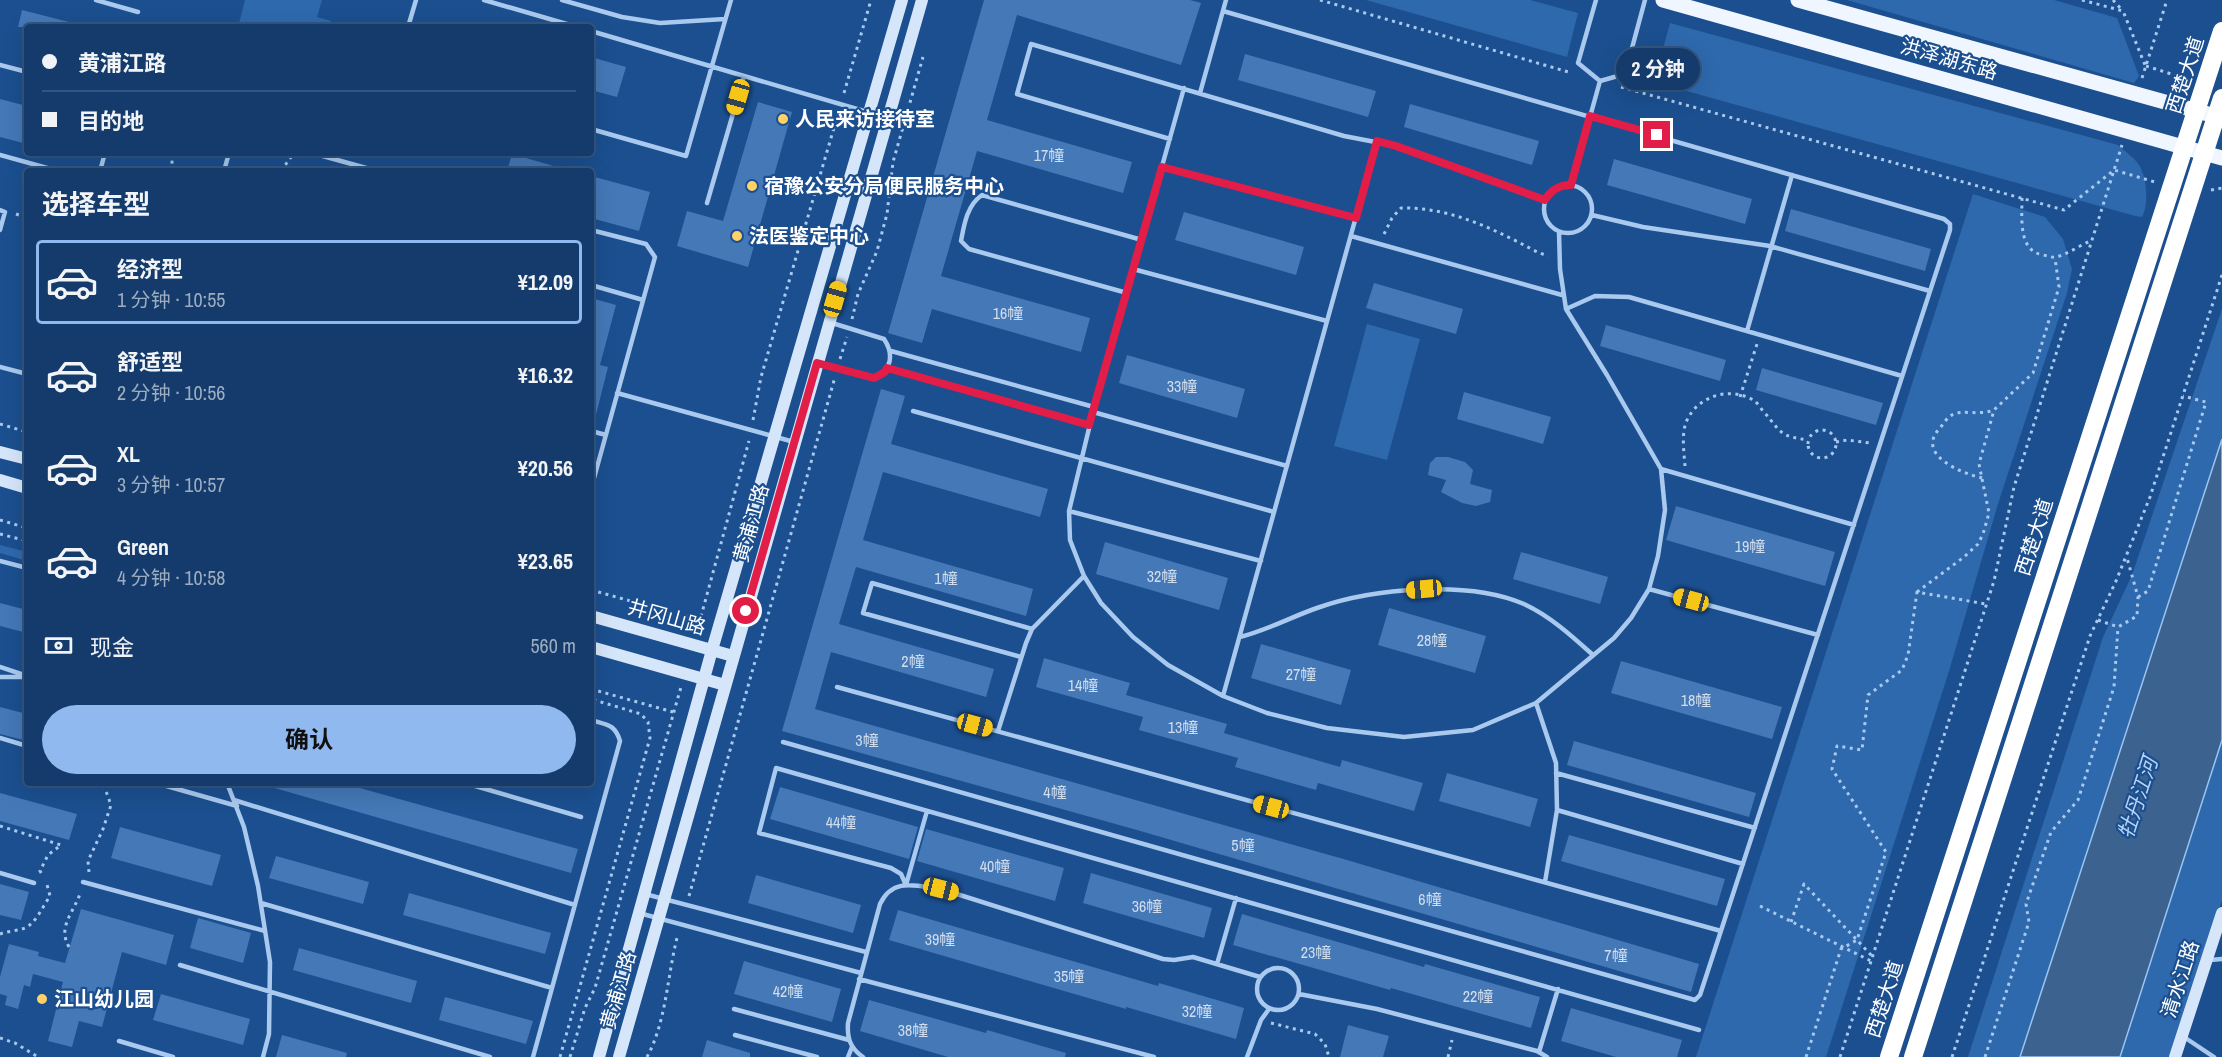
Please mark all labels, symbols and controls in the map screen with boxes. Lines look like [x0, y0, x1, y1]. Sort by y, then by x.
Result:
street label: 洪泽湖东路 [1897, 32, 2001, 85]
street label: 西楚大道 [2159, 33, 2210, 117]
text: 黄浦江路 [78, 48, 166, 78]
callout: 2 分钟 [1615, 48, 1699, 90]
text: 2 分钟 [1631, 55, 1685, 82]
car [724, 77, 752, 117]
place label: 人民来访接待室 [795, 105, 935, 132]
text: 目的地 [78, 106, 144, 136]
marker: 人民来访接待室 [776, 112, 790, 126]
route end [1643, 121, 1670, 148]
house number: 17幢 [1034, 144, 1064, 166]
place label: 宿豫公安分局便民服务中心 [764, 172, 1004, 199]
marker: 宿豫公安分局便民服务中心 [745, 179, 759, 193]
text: 选择车型 [42, 186, 150, 222]
place label: 法医鉴定中心 [749, 222, 869, 249]
marker: 法医鉴定中心 [730, 229, 744, 243]
text: 经济型 [117, 254, 183, 284]
icon: car [45, 255, 99, 309]
text: ¥12.09 [518, 267, 573, 297]
car [821, 279, 849, 319]
text: 1 分钟 · 10:55 [117, 286, 225, 313]
house number: 16幢 [993, 302, 1023, 324]
text: 舒适型 [117, 347, 183, 377]
icon: car [45, 348, 99, 402]
text: ¥16.32 [518, 360, 573, 390]
house number: 33幢 [1167, 375, 1197, 397]
text: 2 分钟 · 10:56 [117, 379, 225, 406]
text: XL [117, 439, 140, 469]
icon: car [45, 441, 99, 495]
text: ¥20.56 [518, 453, 573, 483]
text: 3 分钟 · 10:57 [117, 471, 225, 498]
street label: 黄浦江路 [727, 481, 775, 565]
street label: 西楚大道 [2008, 495, 2059, 579]
text: Green [117, 532, 169, 562]
icon: car [45, 534, 99, 588]
house number: 19幢 [1735, 535, 1765, 557]
text: ¥23.65 [518, 546, 573, 576]
text: 4 分钟 · 10:58 [117, 564, 225, 591]
house number: 32幢 [1147, 565, 1177, 587]
house number: 1幢 [934, 567, 958, 589]
car [1405, 578, 1443, 600]
car [1671, 587, 1711, 613]
street label: 井冈山路 [625, 593, 709, 641]
route start [732, 597, 759, 624]
icon: cash [42, 629, 75, 662]
house number: 28幢 [1417, 629, 1447, 651]
text: 现金 [90, 632, 134, 662]
text: 560 m [530, 632, 576, 659]
house number: 2幢 [901, 650, 925, 672]
house number: 27幢 [1286, 663, 1316, 685]
house number: 14幢 [1068, 674, 1098, 696]
house number: 18幢 [1681, 689, 1711, 711]
button: 确认 [42, 705, 576, 774]
car [955, 712, 995, 738]
house number: 13幢 [1168, 716, 1198, 738]
house number: 3幢 [855, 729, 879, 751]
water label: 牡丹江河 [2111, 750, 2166, 842]
house number: 4幢 [1043, 781, 1067, 803]
car [1251, 794, 1291, 820]
house number: 44幢 [826, 811, 856, 833]
house number: 5幢 [1231, 834, 1255, 856]
house number: 40幢 [980, 855, 1010, 877]
car [921, 876, 961, 902]
house number: 6幢 [1418, 888, 1442, 910]
house number: 36幢 [1132, 895, 1162, 917]
house number: 39幢 [925, 928, 955, 950]
street label: 清水江路 [2154, 937, 2205, 1021]
house number: 23幢 [1301, 941, 1331, 963]
house number: 7幢 [1604, 944, 1628, 966]
street label: 黄浦江路 [594, 948, 642, 1032]
street label: 西楚大道 [1858, 957, 1909, 1041]
house number: 35幢 [1054, 965, 1084, 987]
house number: 42幢 [773, 980, 803, 1002]
place label: 江山幼儿园 [54, 985, 154, 1012]
house number: 22幢 [1463, 985, 1493, 1007]
marker: 江山幼儿园 [35, 992, 49, 1006]
house number: 32幢 [1182, 1000, 1212, 1022]
house number: 38幢 [898, 1019, 928, 1041]

